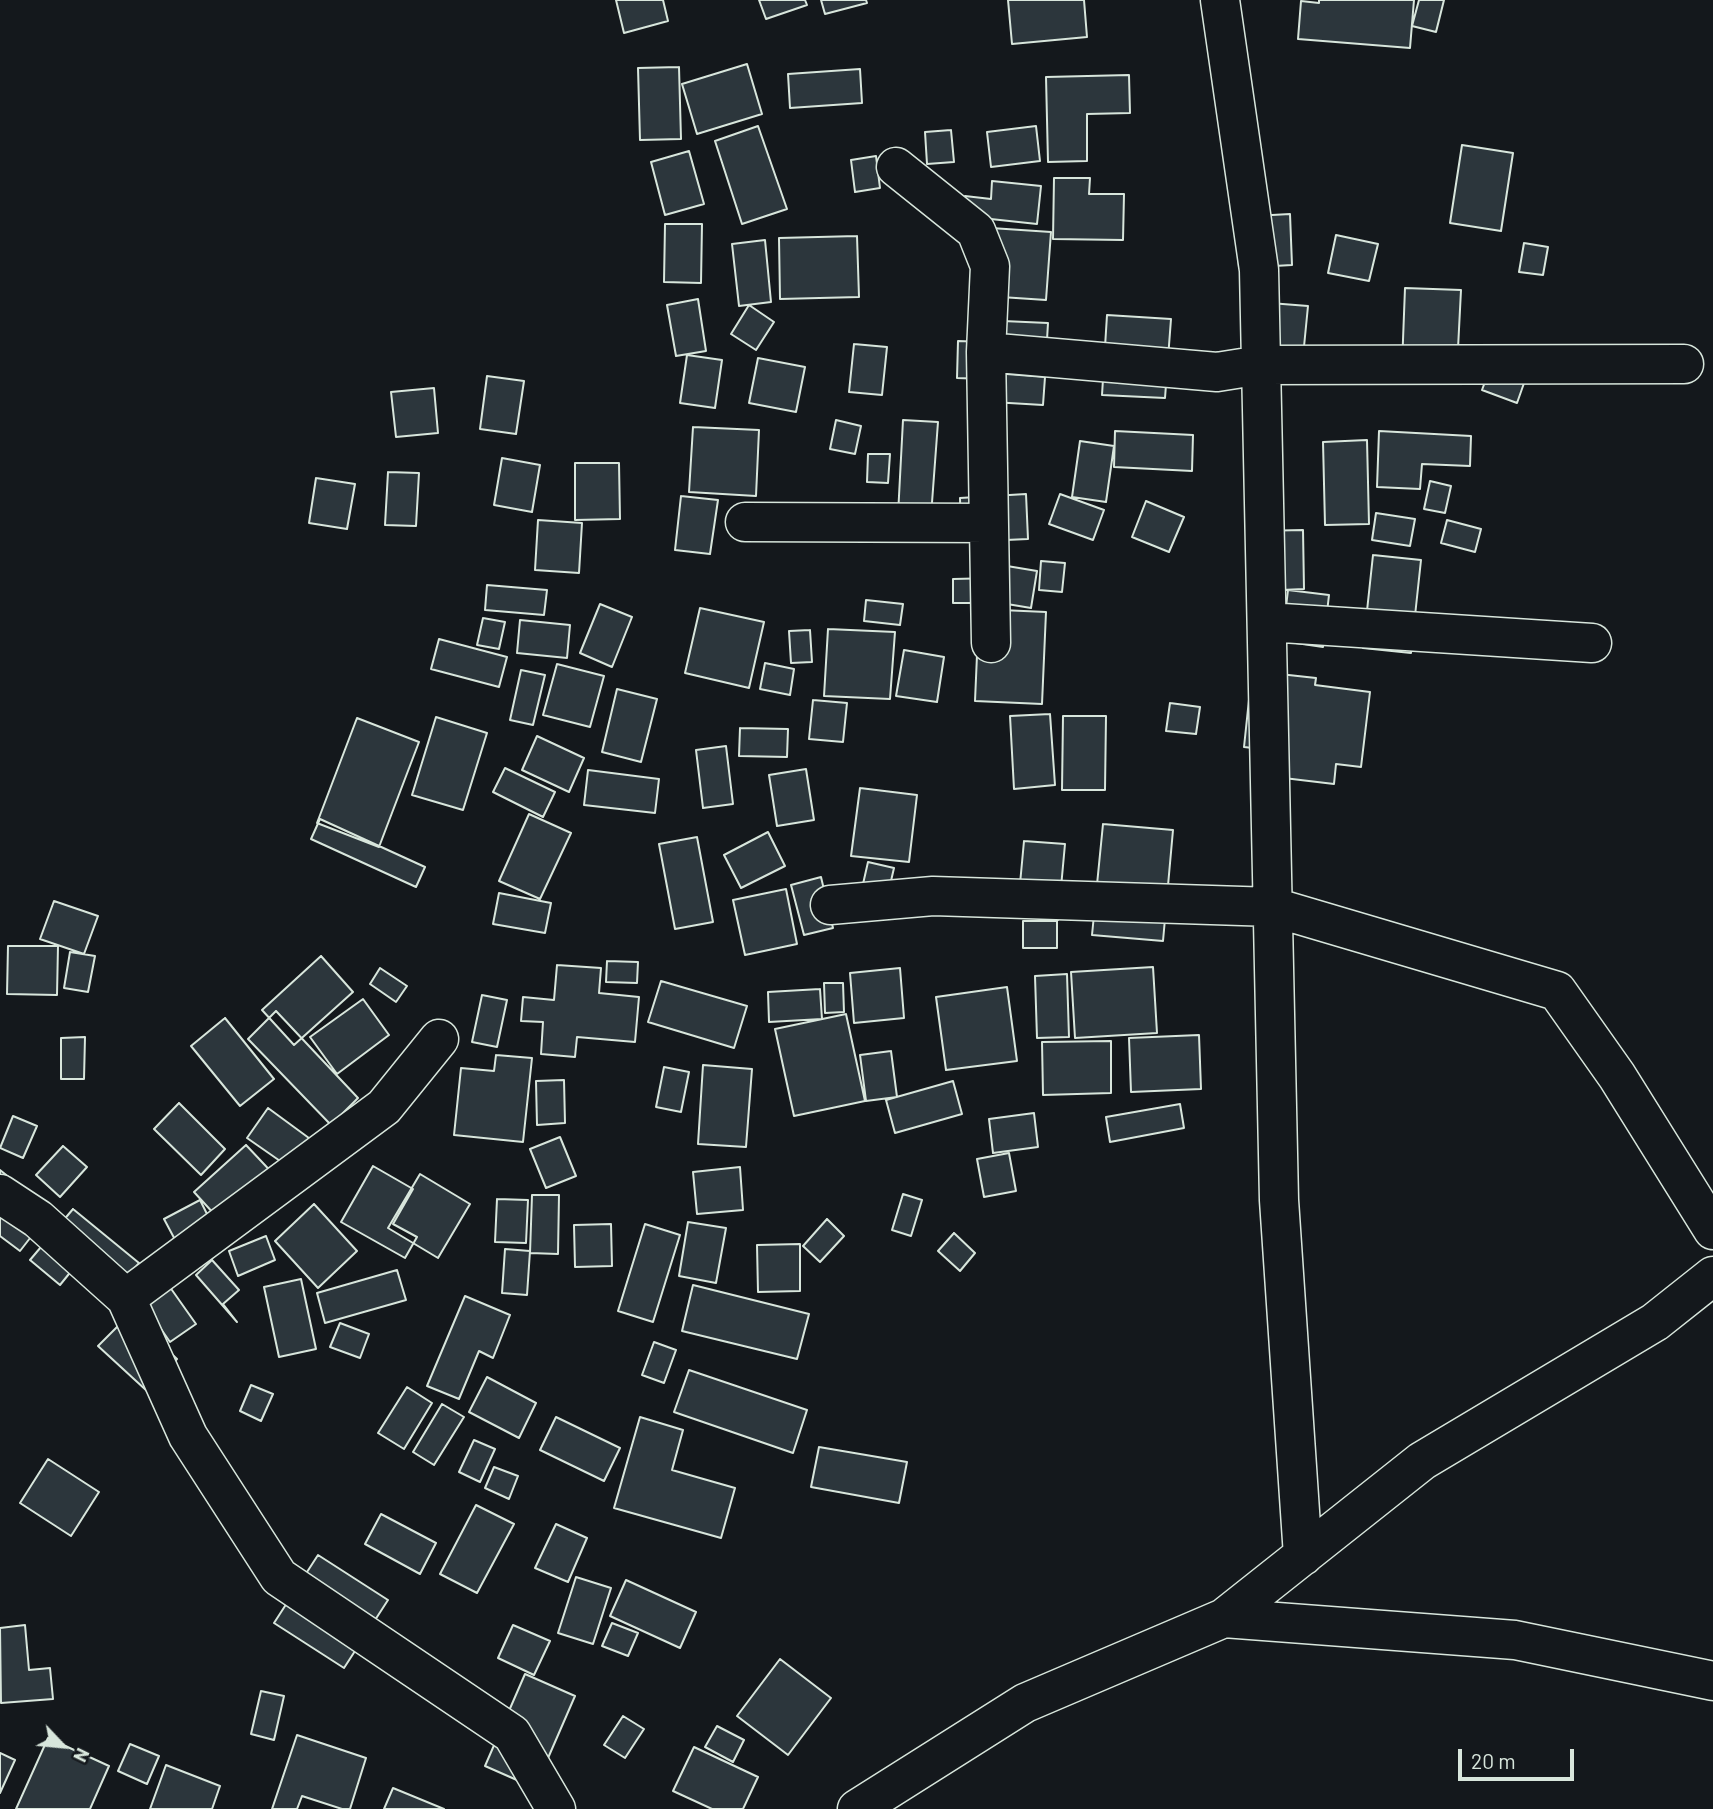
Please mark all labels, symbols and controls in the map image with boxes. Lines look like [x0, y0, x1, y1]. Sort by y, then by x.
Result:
north arrow [28, 1711, 98, 1781]
scale bar [1461, 1736, 1576, 1780]
text: N [69, 1745, 95, 1766]
text: 20 m [1471, 1748, 1516, 1773]

